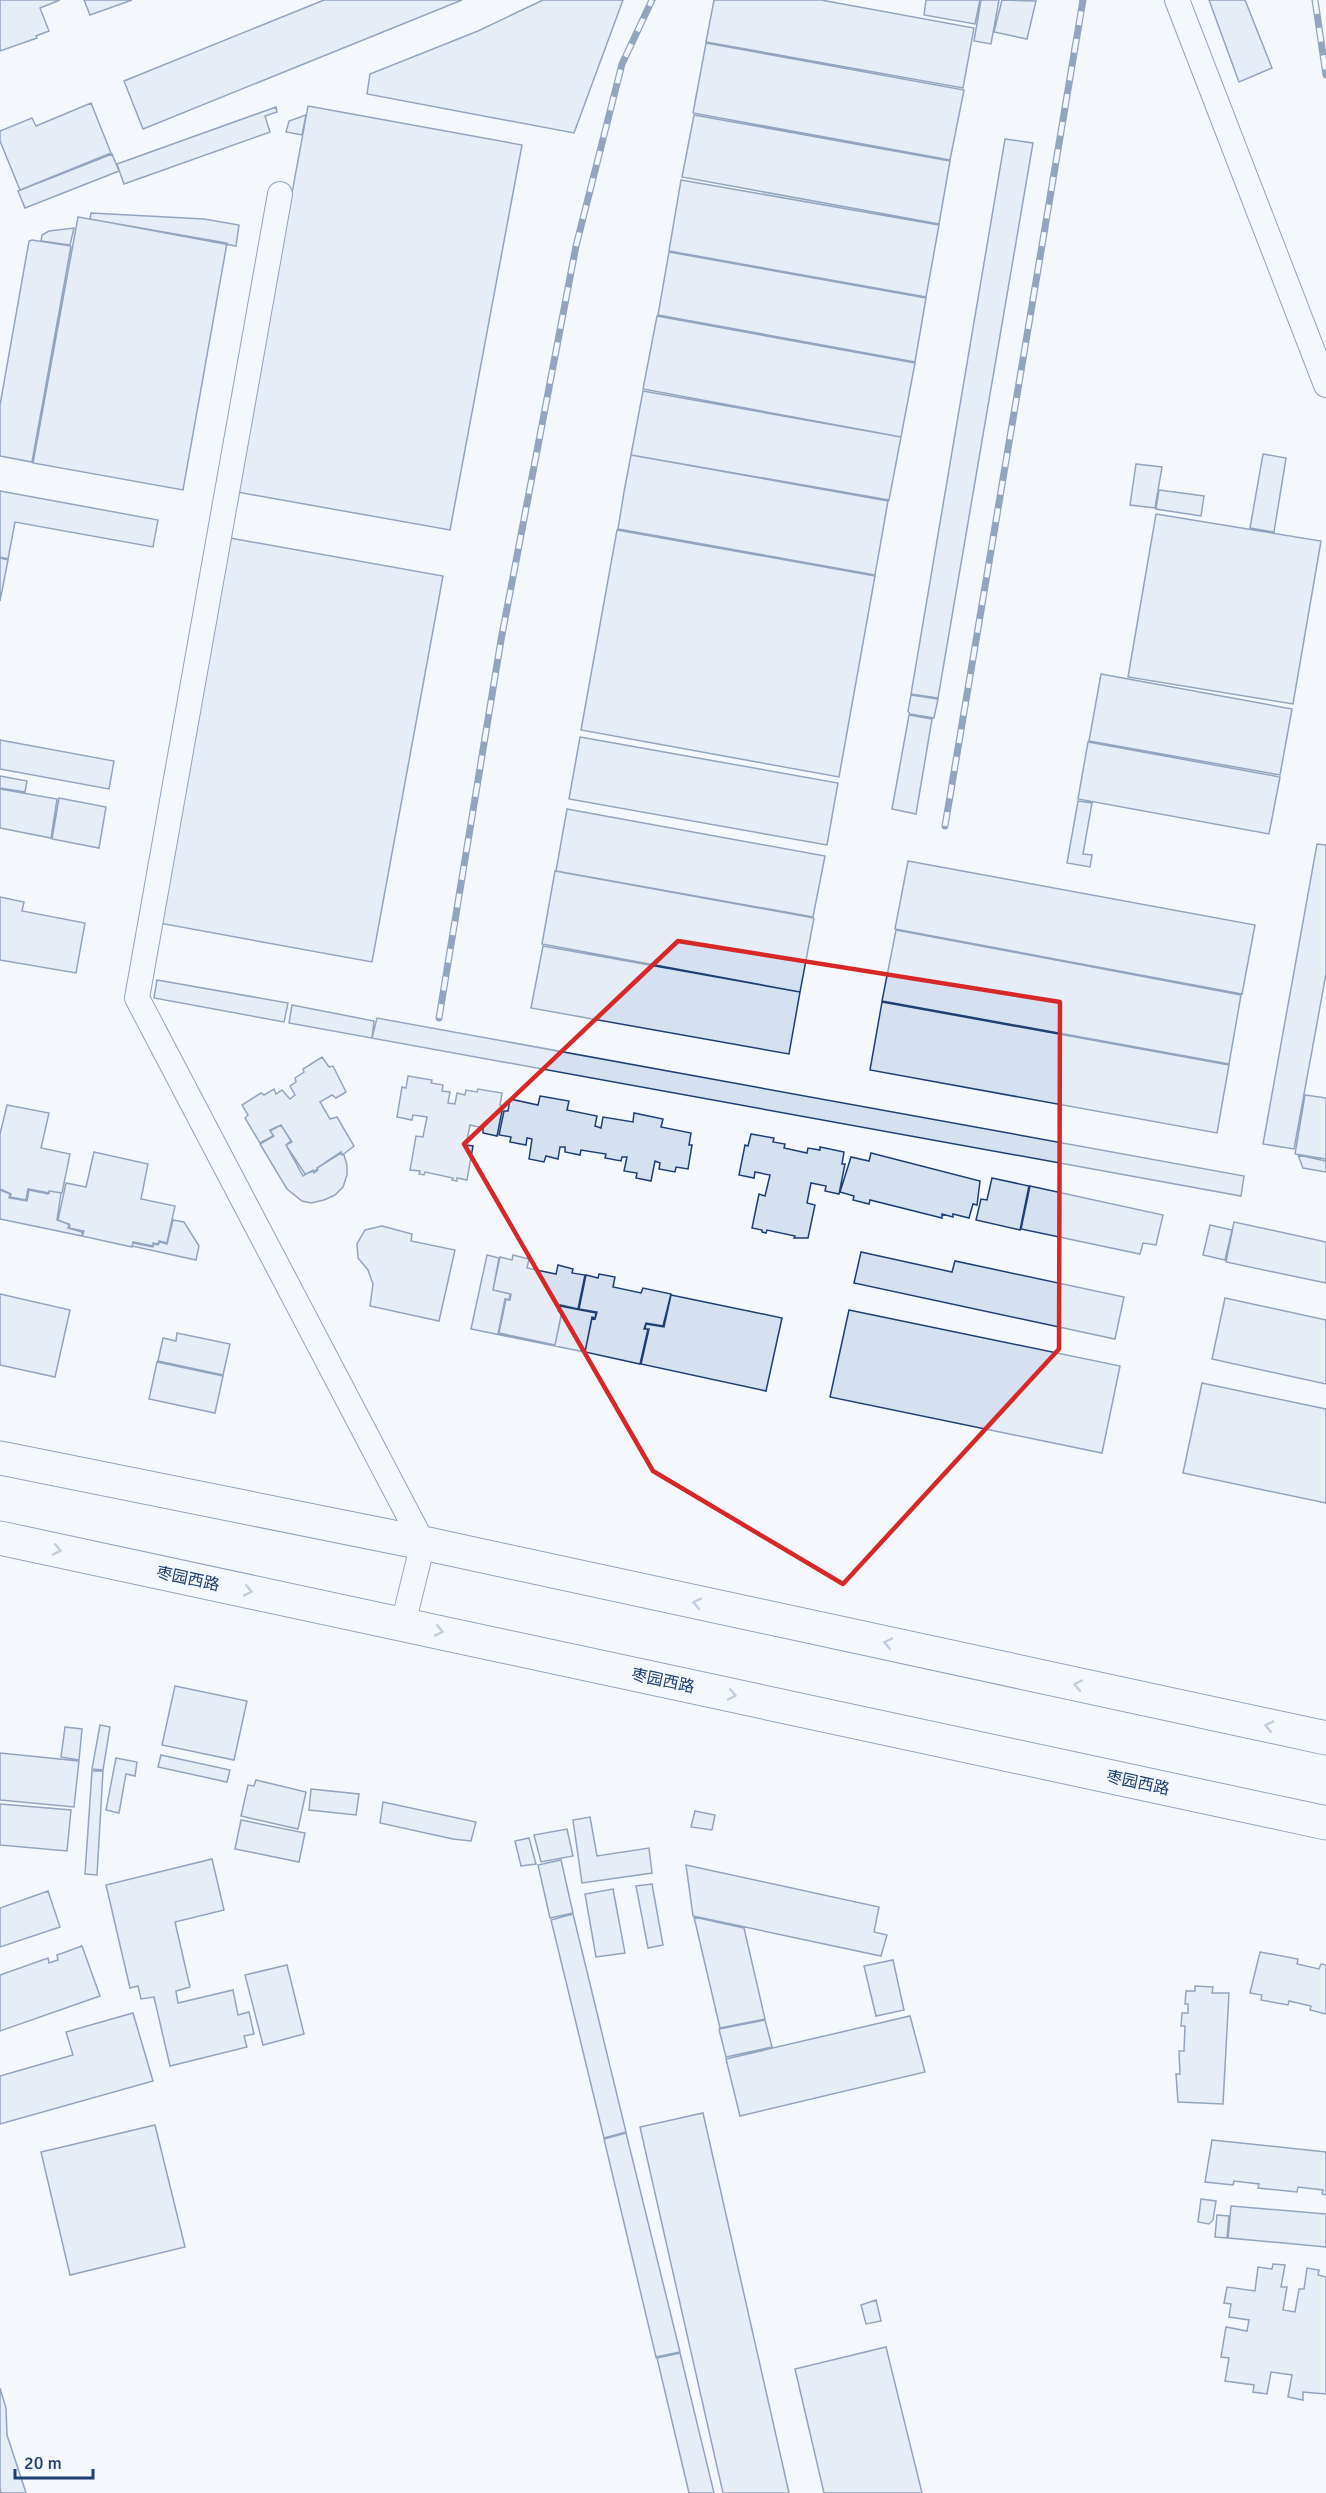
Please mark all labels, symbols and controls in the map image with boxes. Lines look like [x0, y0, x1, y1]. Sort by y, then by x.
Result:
one-way arrow [52, 1543, 62, 1556]
street label: 枣园西路 [154, 1563, 221, 1595]
one-way arrow [243, 1584, 253, 1597]
one-way arrow [692, 1597, 702, 1610]
one-way arrow [433, 1624, 443, 1637]
one-way arrow [883, 1638, 893, 1651]
street label: 枣园西路 [629, 1665, 696, 1697]
one-way arrow [1073, 1679, 1083, 1692]
one-way arrow [727, 1687, 737, 1700]
one-way arrow [1264, 1720, 1274, 1733]
street label: 枣园西路 [1104, 1767, 1171, 1799]
scale bar [15, 2442, 93, 2480]
text: 20 m [24, 2452, 62, 2474]

